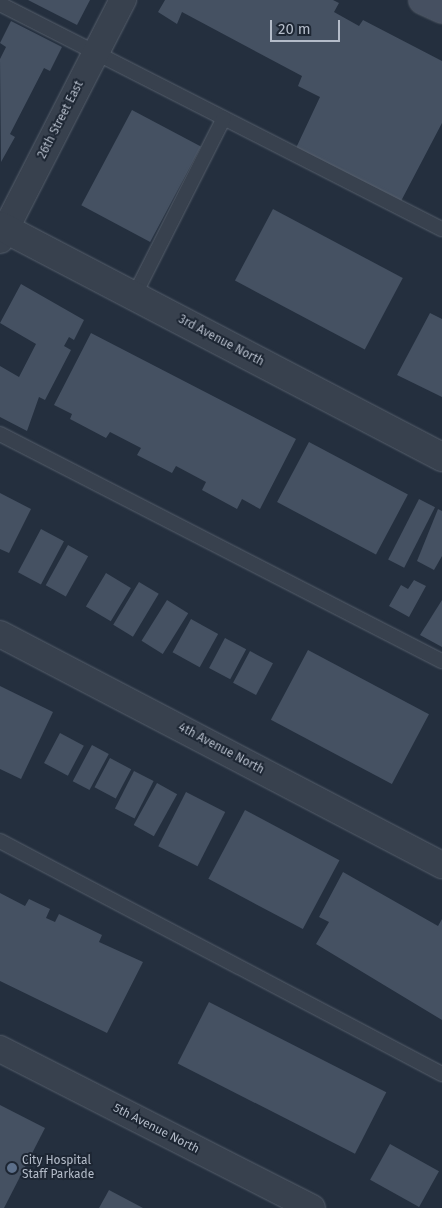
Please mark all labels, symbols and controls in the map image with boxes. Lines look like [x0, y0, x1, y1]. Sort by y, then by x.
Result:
scale bar [272, 10, 342, 42]
text: 20 m [278, 20, 311, 38]
street label: 26th Street East [35, 79, 87, 161]
street label: 3rd Avenue North [176, 312, 266, 370]
street label: 4th Avenue North [176, 720, 266, 778]
street label: 5th Avenue North [111, 1101, 201, 1157]
place label: City Hospital Staff Parkade [22, 1154, 94, 1182]
marker: City Hospital Staff Parkade [6, 1162, 18, 1174]

